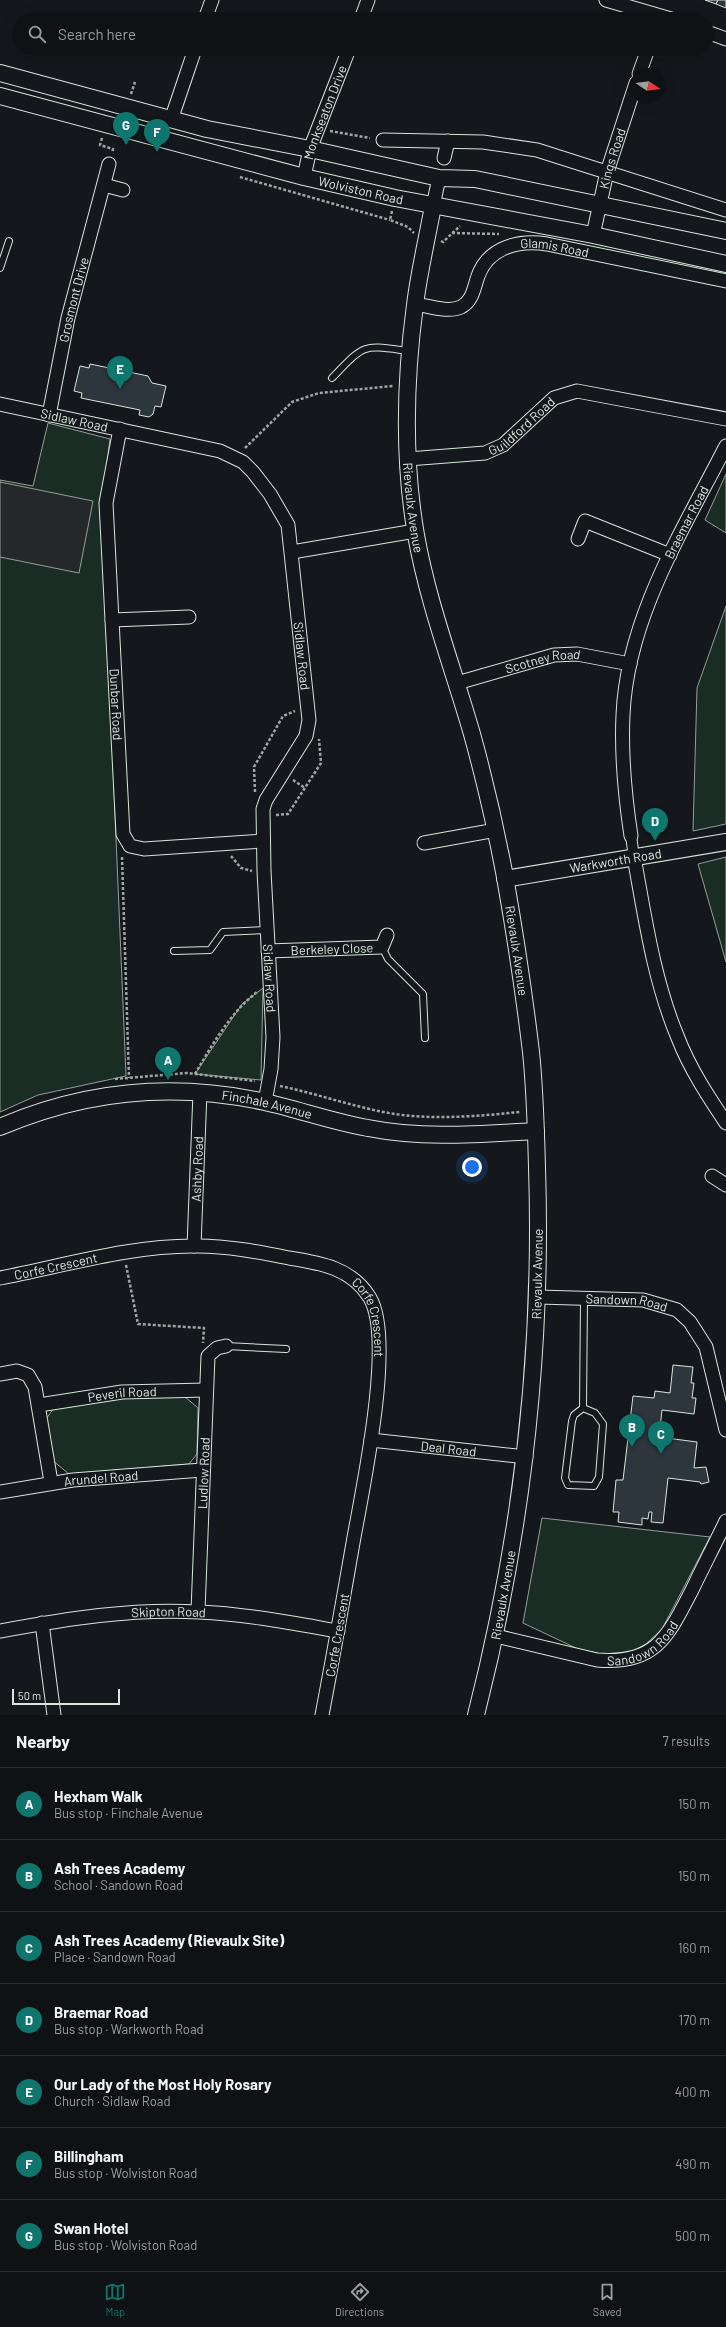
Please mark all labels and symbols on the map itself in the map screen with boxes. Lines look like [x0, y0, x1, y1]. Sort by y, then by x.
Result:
street label: Monkseaton Drive [300, 63, 350, 161]
north arrow [630, 68, 666, 104]
pin: G [113, 112, 139, 145]
pin: F [144, 119, 170, 152]
street label: Kings Road [596, 126, 629, 190]
street label: Wolviston Road [317, 173, 405, 207]
street label: Glamis Road [520, 235, 590, 260]
street label: Grosmont Drive [55, 255, 92, 344]
pin: E [107, 356, 133, 389]
street label: Guildford Road [486, 393, 558, 459]
street label: Sidlaw Road [39, 405, 109, 435]
street label: Rievaulx Avenue [400, 462, 427, 554]
street label: Braemar Road [661, 483, 712, 561]
street label: Sidlaw Road [290, 621, 314, 691]
street label: Scotney Road [503, 645, 582, 677]
street label: Dunbar Road [107, 668, 126, 741]
pin: D [642, 808, 668, 841]
street label: Warkworth Road [568, 845, 663, 876]
street label: Rievaulx Avenue [502, 904, 532, 997]
street label: Berkeley Close [290, 939, 374, 958]
street label: Sidlaw Road [260, 944, 280, 1013]
pin: A [155, 1047, 181, 1080]
street label: Finchale Avenue [221, 1087, 314, 1122]
street label: Ashby Road [188, 1136, 206, 1202]
your location [462, 1157, 482, 1177]
street label: Rievaulx Avenue [528, 1228, 546, 1320]
street label: Corfe Crescent [13, 1249, 99, 1283]
street label: Corfe Crescent [349, 1274, 387, 1357]
street label: Sandown Road [585, 1290, 670, 1315]
street label: Peveril Road [86, 1383, 157, 1405]
pin: B [619, 1414, 645, 1447]
pin: C [648, 1421, 674, 1454]
street label: Ludlow Road [194, 1437, 213, 1509]
street label: Deal Road [420, 1438, 477, 1460]
street label: Arundel Road [62, 1467, 139, 1489]
street label: Rievaulx Avenue [487, 1549, 519, 1641]
street label: Corfe Crescent [322, 1592, 352, 1678]
street label: Skipton Road [131, 1603, 206, 1621]
street label: Sandown Road [607, 1618, 681, 1669]
scale bar [12, 1687, 120, 1706]

